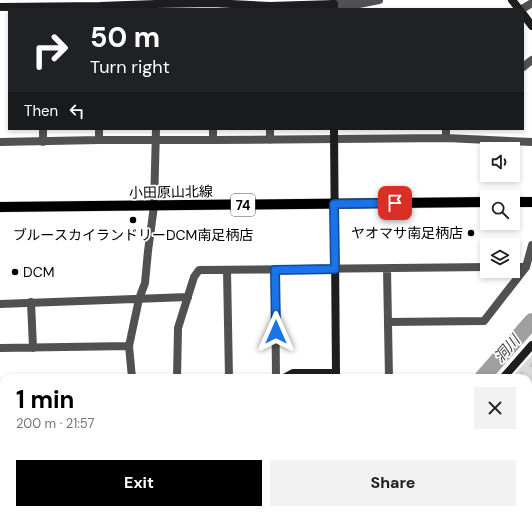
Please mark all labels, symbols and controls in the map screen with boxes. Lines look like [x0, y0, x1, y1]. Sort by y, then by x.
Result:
text: 50 m [90, 19, 160, 56]
icon: right [24, 24, 76, 76]
text: Turn right [90, 55, 170, 79]
icon: left [66, 100, 88, 122]
text: Then [24, 101, 58, 121]
map controls [480, 142, 520, 278]
button: sound [480, 142, 520, 182]
street label: 小田原山北線 [129, 182, 213, 202]
pin [378, 186, 412, 220]
button: search [480, 190, 520, 230]
icon: arrive [384, 192, 406, 214]
road number: 74 [231, 194, 255, 216]
marker: ブルースカイランドリーDCM南足柄店 [128, 215, 138, 225]
place label: ヤオマサ南足柄店 [351, 224, 463, 242]
place label: ブルースカイランドリーDCM南足柄店 [13, 226, 253, 244]
marker: ヤオマサ南足柄店 [466, 228, 476, 238]
button: layers [480, 238, 520, 278]
place label: DCM [23, 263, 54, 281]
marker: DCM [10, 267, 20, 277]
position arrow [255, 311, 297, 353]
water label: 洞川 [490, 330, 526, 367]
text: 1 min [16, 384, 74, 415]
button: close [474, 387, 516, 429]
text: 200 m · 21:57 [16, 415, 95, 432]
button: Exit [16, 460, 262, 506]
button: Share [270, 460, 516, 506]

